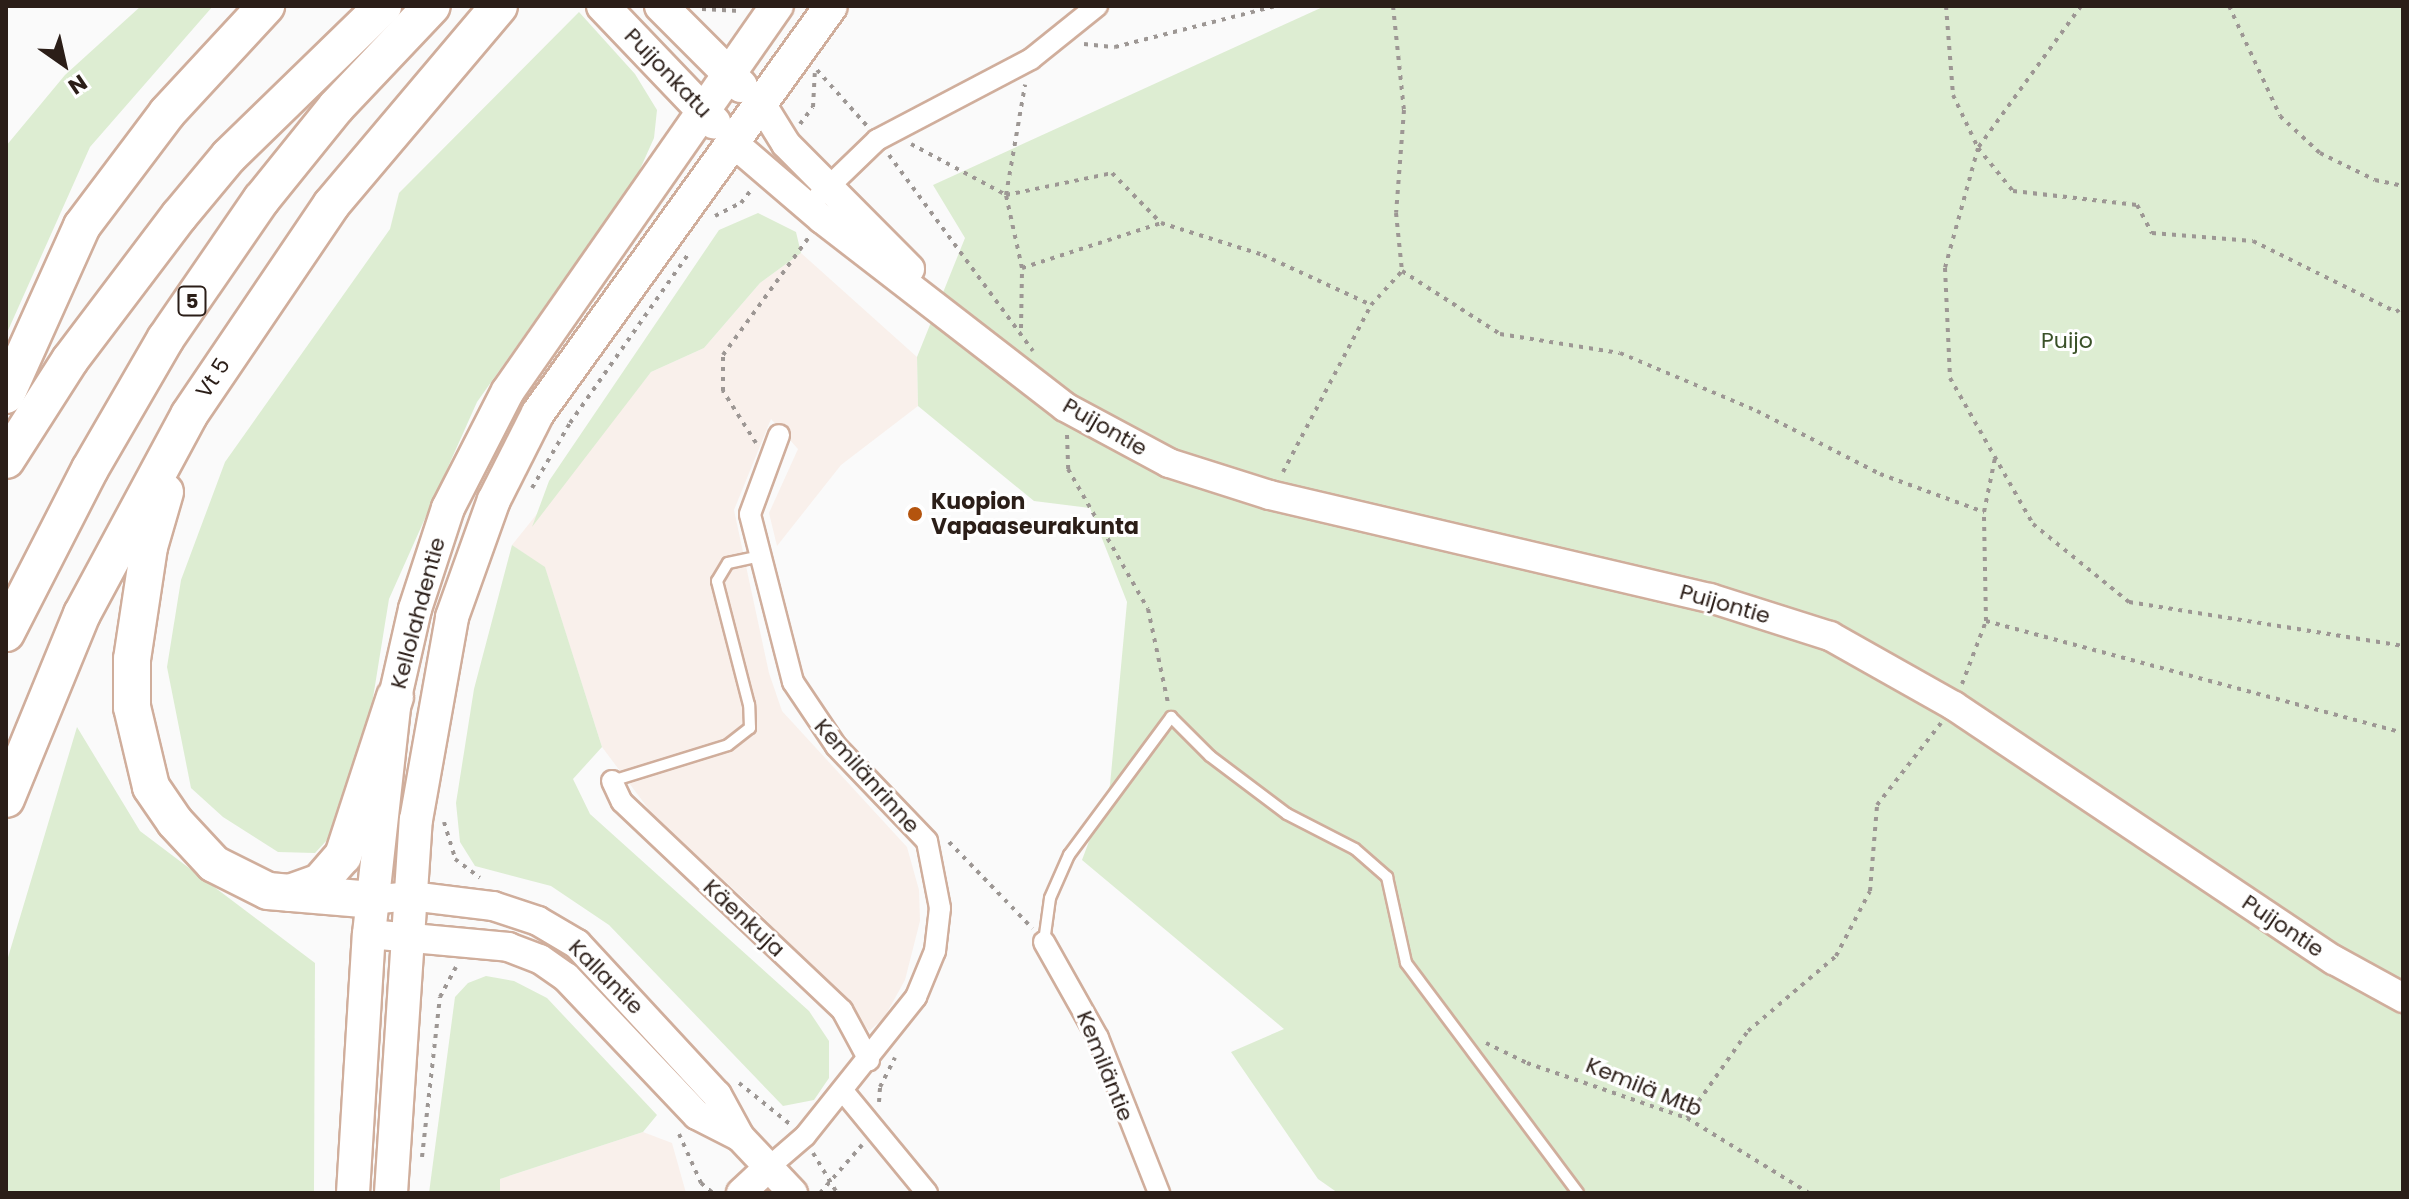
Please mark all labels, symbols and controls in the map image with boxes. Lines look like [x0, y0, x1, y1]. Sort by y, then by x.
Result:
street label: Puijonkatu [619, 23, 717, 123]
north arrow [24, 24, 104, 104]
text: N [62, 67, 93, 102]
road number: 5 [176, 285, 208, 317]
park label: Puijo [2041, 328, 2093, 354]
street label: Vt 5 [190, 353, 236, 403]
street label: Puijontie [1058, 392, 1152, 462]
place label: Kuopion Vapaaseurakunta [931, 488, 1139, 540]
marker: Kuopion Vapaaseurakunta [906, 505, 924, 523]
street label: Kellolahdentie [385, 534, 451, 692]
street label: Puijontie [1677, 579, 1773, 629]
street label: Kemilänrinne [809, 713, 925, 839]
street label: Käenkuja [698, 874, 790, 962]
street label: Puijontie [2237, 889, 2329, 963]
street label: Kallantie [563, 934, 649, 1020]
street label: Kemiläntie [1071, 1007, 1139, 1125]
street label: Kemilä Mtb [1582, 1052, 1706, 1122]

